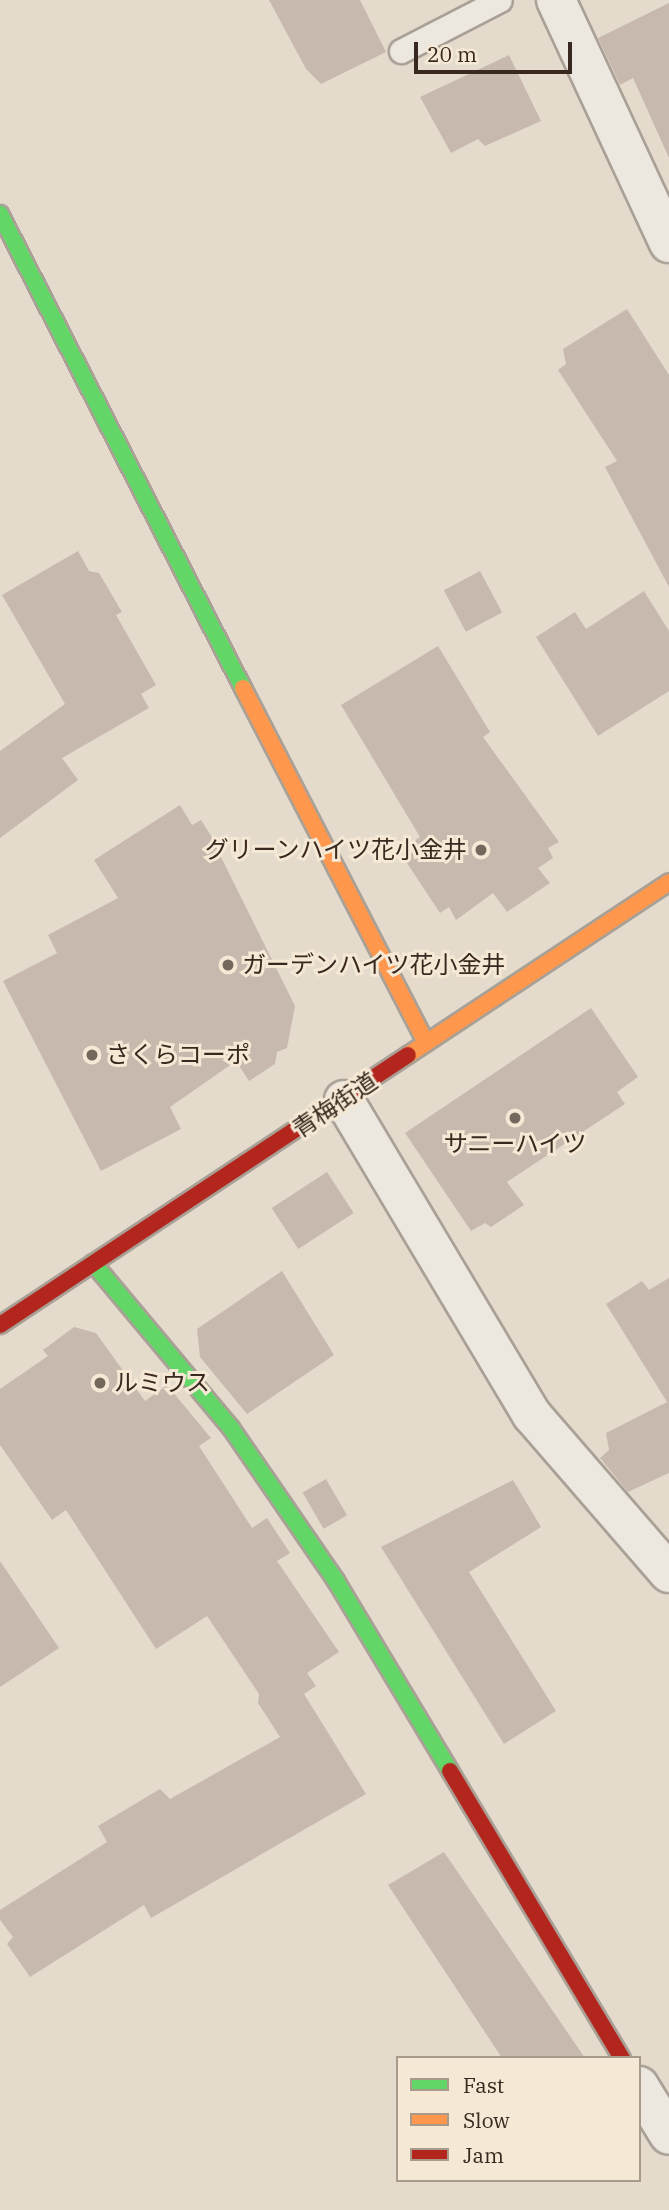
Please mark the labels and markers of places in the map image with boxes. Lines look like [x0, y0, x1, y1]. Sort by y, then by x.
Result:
place label: グリーンハイツ花小金井 [203, 836, 467, 864]
marker: グリーンハイツ花小金井 [473, 842, 489, 858]
place label: ガーデンハイツ花小金井 [242, 951, 506, 979]
marker: ガーデンハイツ花小金井 [220, 957, 236, 973]
place label: さくらコーポ [106, 1041, 250, 1069]
marker: さくらコーポ [84, 1047, 100, 1063]
marker: サニーハイツ [507, 1110, 523, 1126]
place label: サニーハイツ [443, 1130, 587, 1158]
place label: ルミウス [114, 1369, 210, 1397]
marker: ルミウス [92, 1375, 108, 1391]

